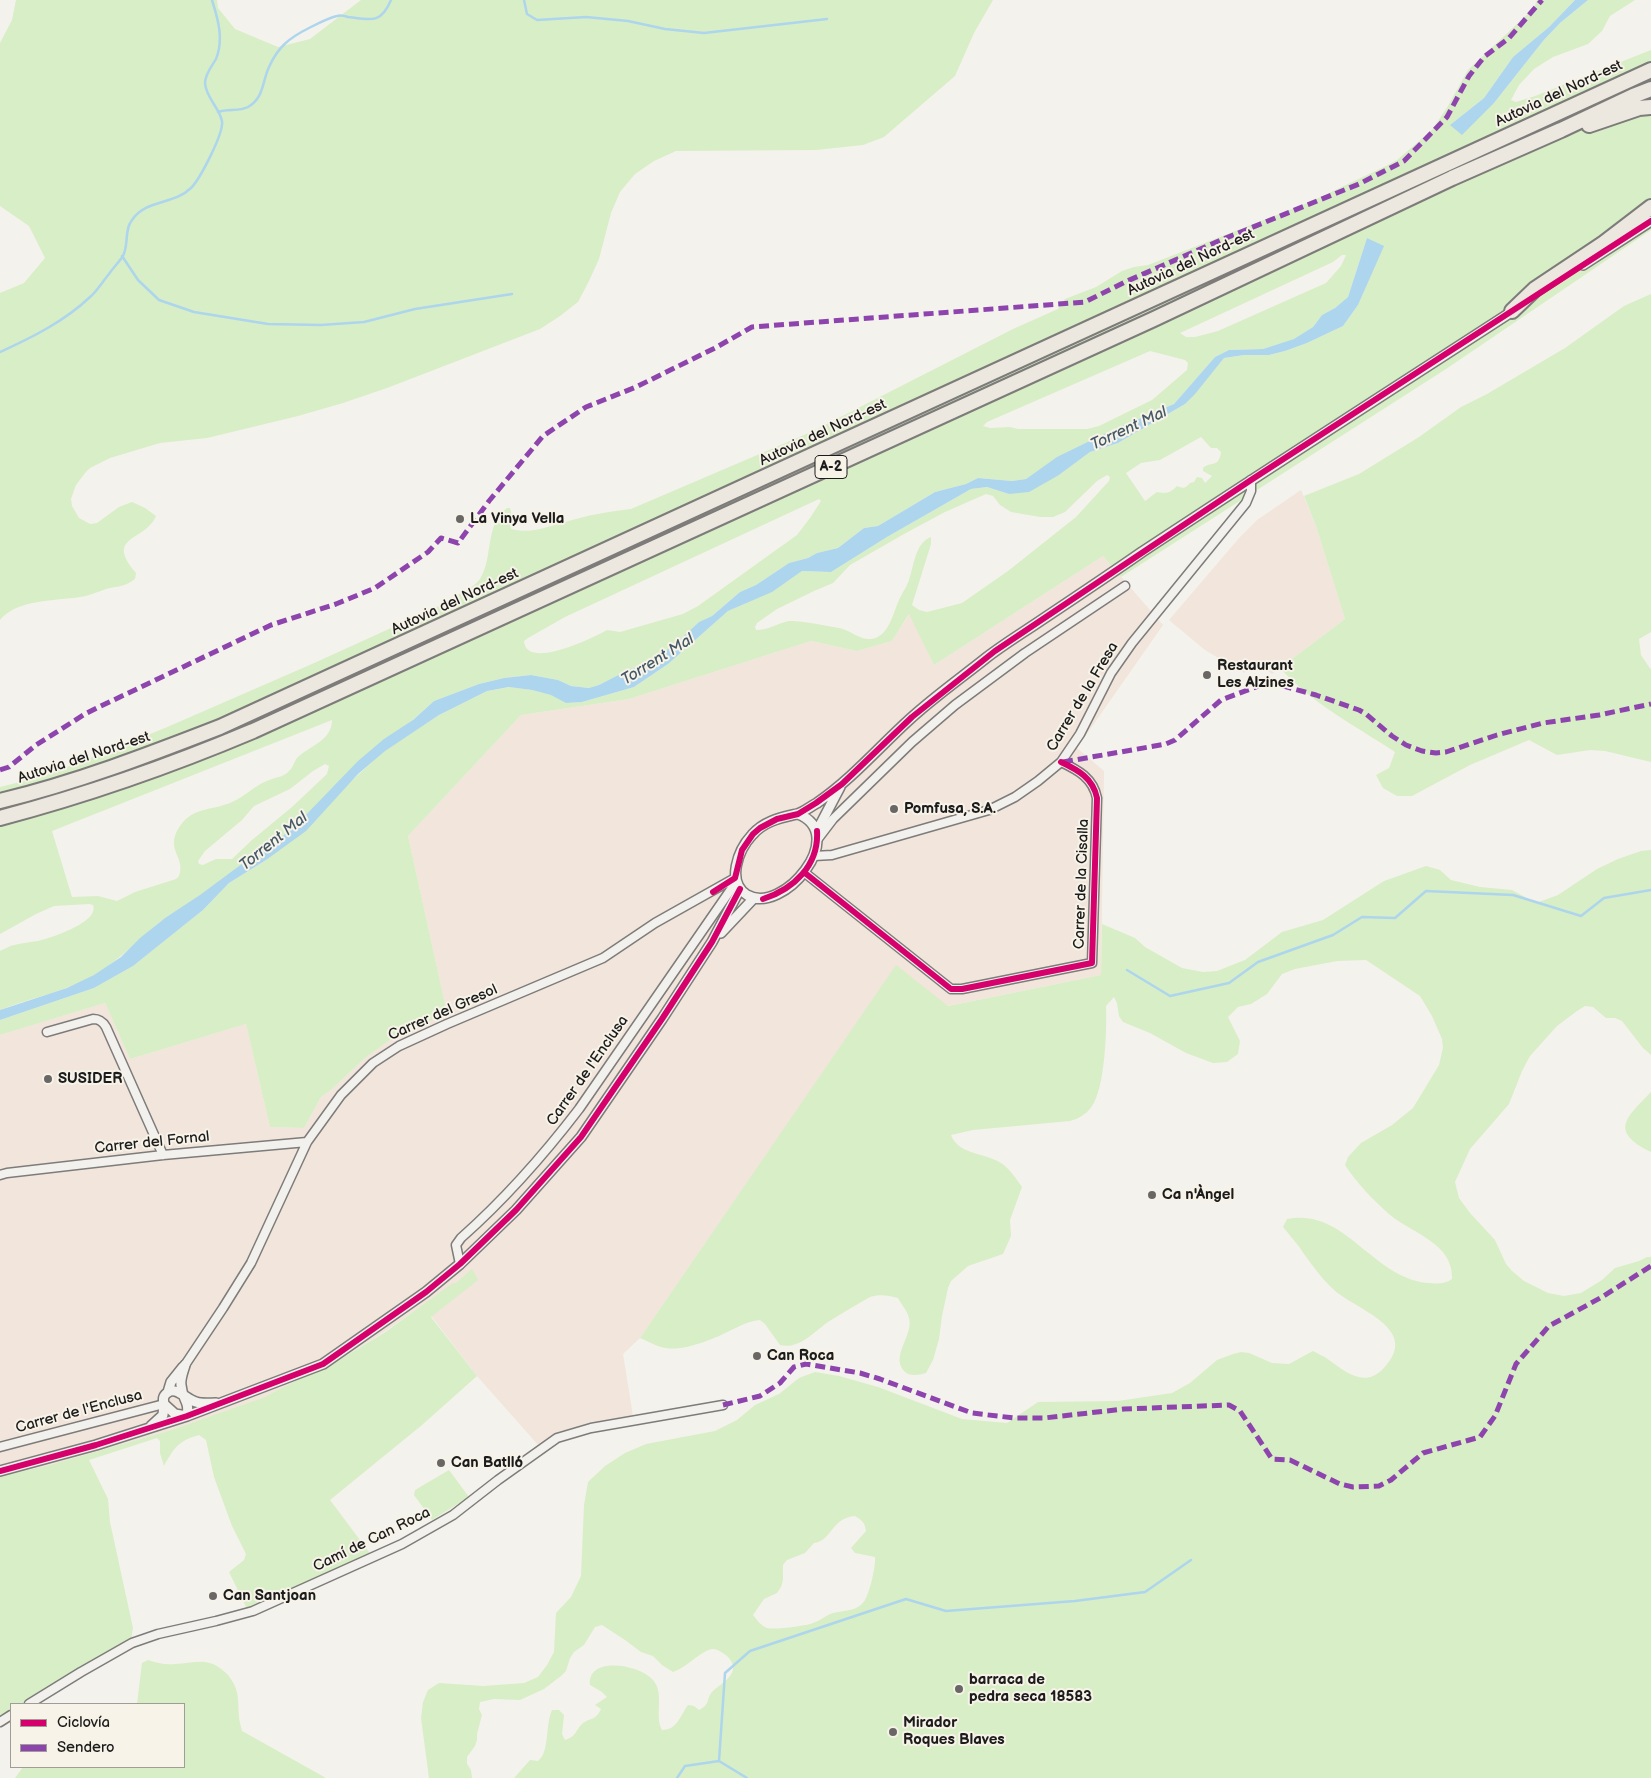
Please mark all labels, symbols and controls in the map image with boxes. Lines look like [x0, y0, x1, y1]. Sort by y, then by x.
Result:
street label: Autovia del Nord-est [1493, 57, 1625, 131]
street label: Autovia del Nord-est [1125, 226, 1257, 300]
street label: Autovia del Nord-est [757, 396, 889, 470]
water label: Torrent Mal [1088, 403, 1170, 455]
road number: A-2 [815, 456, 847, 478]
place label: La Vinya Vella [470, 510, 564, 528]
marker: La Vinya Vella [454, 513, 466, 525]
street label: Autovia del Nord-est [389, 565, 521, 639]
water label: Torrent Mal [618, 630, 698, 690]
street label: Carrer de la Fresa [1043, 639, 1123, 755]
place label: Restaurant Les Alzines [1217, 657, 1294, 692]
marker: Restaurant Les Alzines [1201, 669, 1213, 681]
street label: Autovia del Nord-est [16, 728, 152, 788]
place label: Pomfusa, S.A. [904, 800, 996, 818]
marker: Pomfusa, S.A. [888, 803, 900, 815]
water label: Torrent Mal [236, 809, 312, 875]
street label: Carrer de la Cisalla [1071, 818, 1093, 950]
street label: Carrer del Gresol [386, 981, 500, 1045]
street label: Carrer de l'Enclusa [543, 1012, 633, 1130]
place label: SUSIDER [58, 1070, 122, 1088]
marker: SUSIDER [42, 1073, 54, 1085]
street label: Carrer del Fornal [94, 1128, 210, 1158]
place label: Ca n'Àngel [1162, 1186, 1234, 1204]
marker: Ca n'Àngel [1146, 1189, 1158, 1201]
place label: Can Roca [767, 1347, 834, 1365]
marker: Can Roca [751, 1350, 763, 1362]
street label: Carrer de l'Enclusa [14, 1386, 144, 1438]
place label: Can Batlló [451, 1454, 523, 1472]
marker: Can Batlló [435, 1457, 447, 1469]
street label: Camí de Can Roca [311, 1504, 433, 1576]
place label: Can Santjoan [223, 1587, 316, 1605]
marker: Can Santjoan [207, 1590, 219, 1602]
place label: barraca de pedra seca 18583 [969, 1671, 1092, 1706]
marker: barraca de pedra seca 18583 [953, 1683, 965, 1695]
legend [10, 1703, 185, 1768]
text: Ciclovía [57, 1713, 110, 1732]
place label: Mirador Roques Blaves [903, 1714, 1005, 1749]
marker: Mirador Roques Blaves [887, 1726, 899, 1738]
text: Sendero [57, 1738, 115, 1757]

